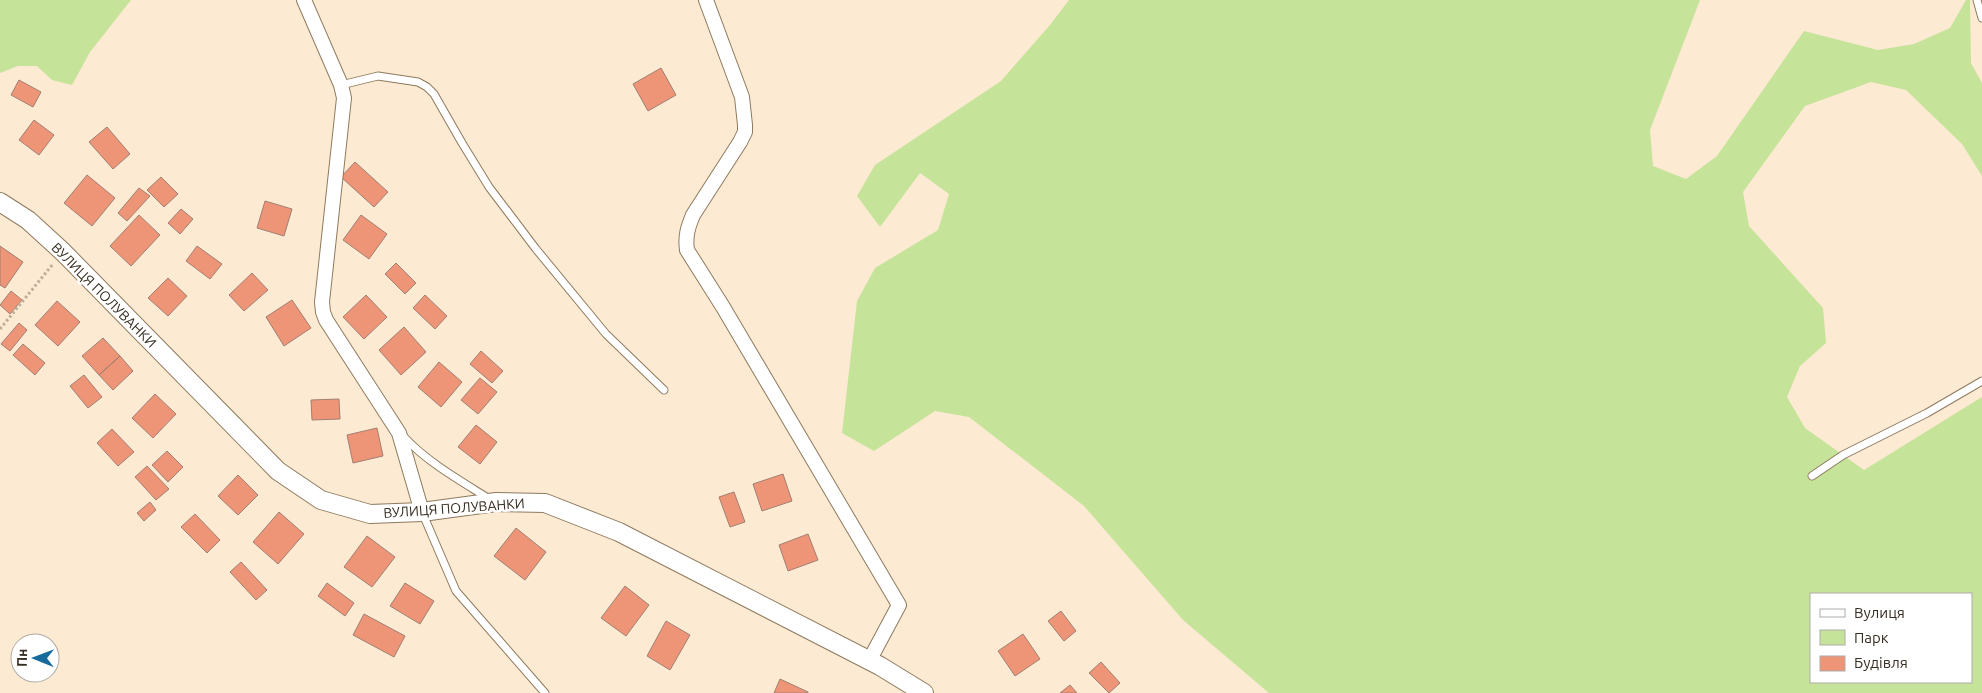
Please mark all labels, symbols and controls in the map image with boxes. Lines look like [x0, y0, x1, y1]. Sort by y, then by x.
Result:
street label: ВУЛИЦЯ ПОЛУВАНКИ [48, 239, 160, 351]
street label: ВУЛИЦЯ ПОЛУВАНКИ [383, 495, 525, 521]
legend [1810, 593, 1972, 683]
text: Вулиця [1854, 604, 1905, 621]
text: Парк [1854, 629, 1889, 646]
north arrow [10, 633, 60, 683]
text: Пн [14, 648, 30, 667]
text: Будівля [1854, 654, 1908, 671]

